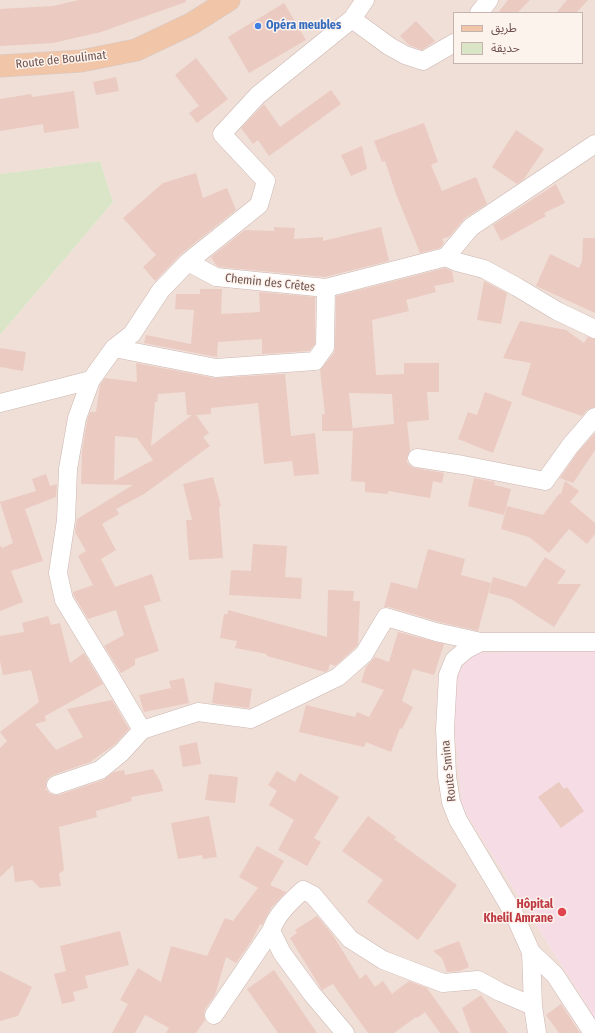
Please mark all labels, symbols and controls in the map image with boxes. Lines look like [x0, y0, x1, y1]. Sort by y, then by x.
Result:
legend [453, 12, 583, 64]
place label: Opéra meubles [266, 19, 341, 33]
marker: Opéra meubles [253, 21, 263, 31]
text: طريق [491, 21, 517, 35]
text: حديقة [491, 41, 520, 55]
street label: Route de Boulimat [15, 48, 107, 72]
street label: Chemin des Crêtes [224, 271, 316, 295]
street label: Route Smina [439, 739, 459, 803]
place label: Hôpital Khelil Amrane [483, 898, 553, 926]
marker: Hôpital Khelil Amrane [556, 906, 568, 918]

